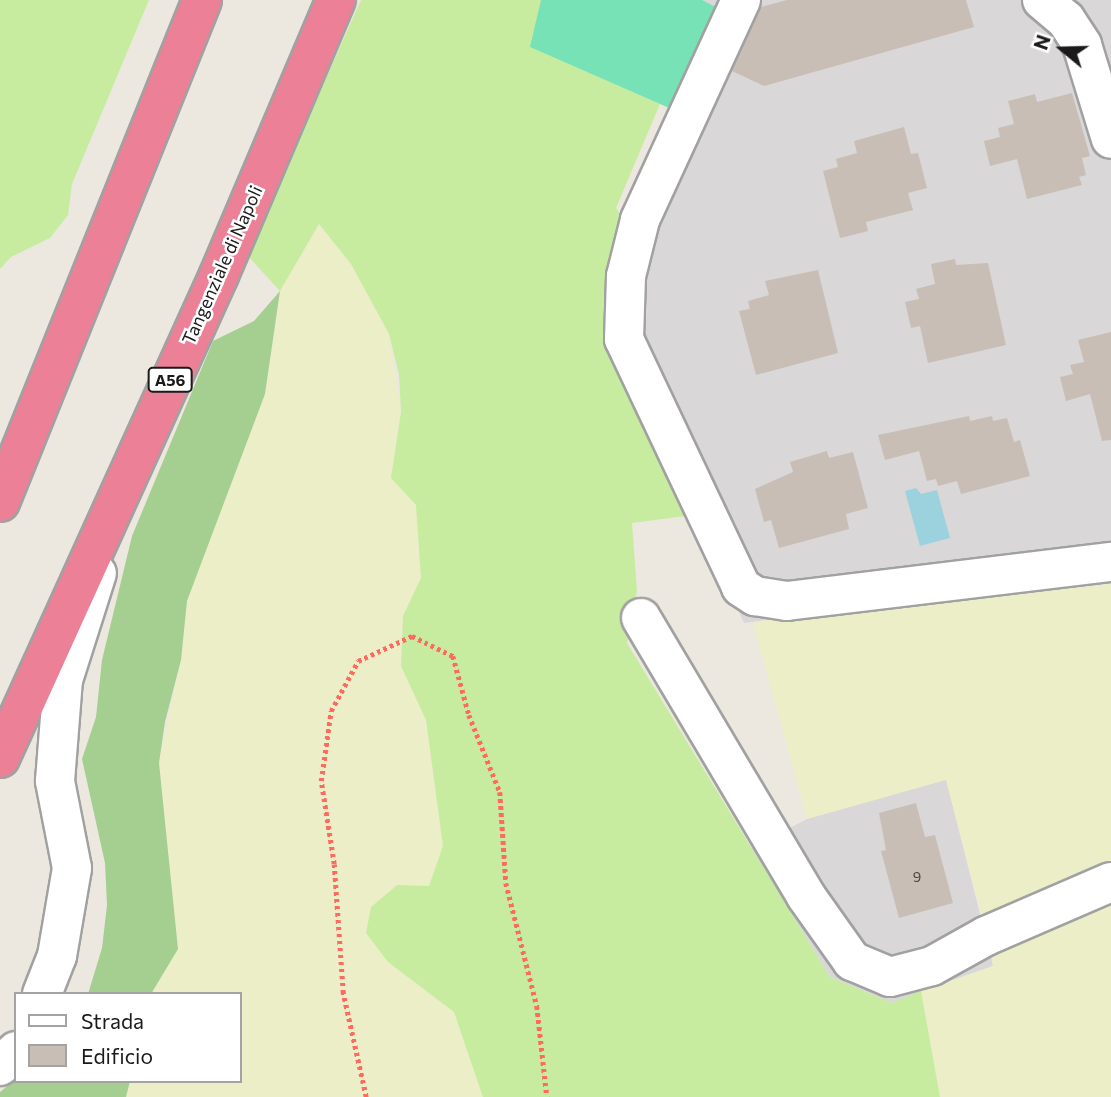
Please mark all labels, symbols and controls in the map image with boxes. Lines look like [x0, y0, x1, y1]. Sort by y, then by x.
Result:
north arrow [1027, 14, 1097, 84]
text: N [1028, 32, 1055, 52]
street label: Tangenziale di Napoli [177, 182, 267, 348]
road number: A56 [147, 368, 193, 392]
house number: 9 [913, 869, 921, 885]
legend [14, 992, 242, 1083]
text: Strada [81, 1008, 144, 1033]
text: Edificio [81, 1043, 153, 1068]

